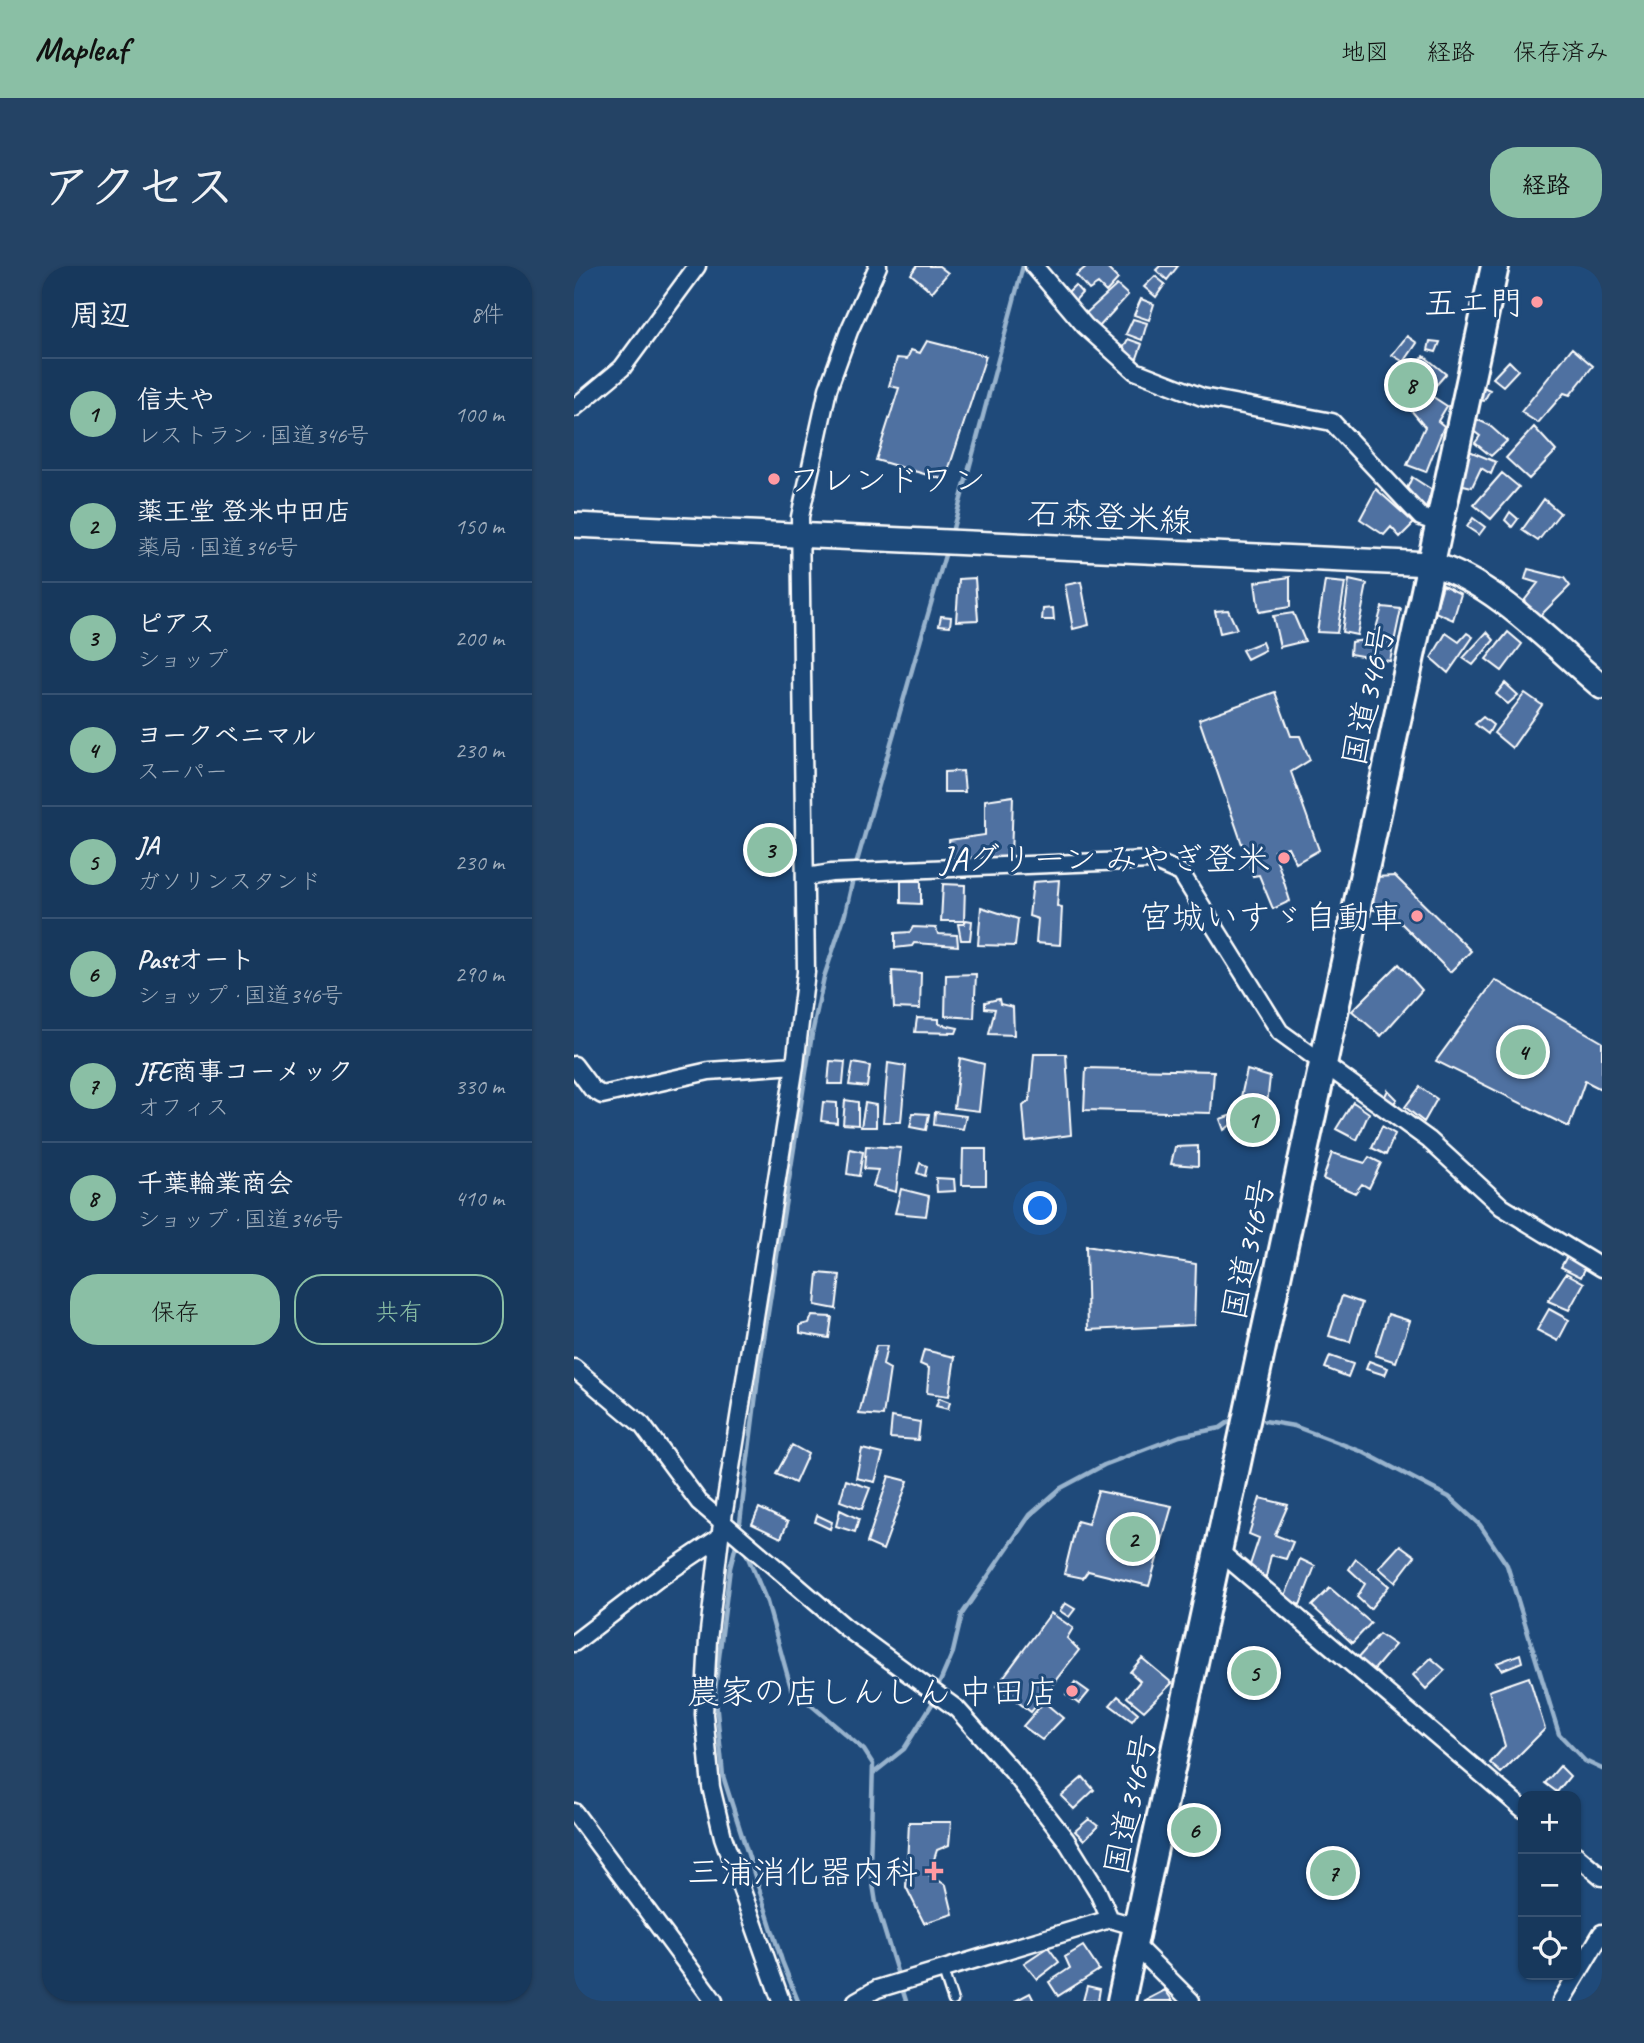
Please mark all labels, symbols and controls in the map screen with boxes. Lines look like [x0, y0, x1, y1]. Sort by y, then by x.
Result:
text: Mapleaf [35, 28, 127, 70]
text: 地図 [1341, 37, 1389, 67]
text: 経路 [1427, 37, 1475, 67]
text: 保存済み [1513, 37, 1609, 67]
button: 経路 [1490, 147, 1602, 218]
text: アクセス [42, 156, 235, 218]
place label: 五エ門 [1424, 282, 1523, 324]
marker: 五エ門 [1529, 294, 1545, 310]
text: 周辺 [70, 296, 130, 334]
text: 8件 [471, 300, 504, 329]
pin: 8 [1388, 359, 1434, 411]
text: 信夫や [137, 383, 215, 416]
text: 1 [88, 400, 98, 429]
text: 100 m [455, 400, 504, 429]
text: レストラン · 国道346号 [137, 421, 369, 450]
place label: フレンドワン [788, 459, 986, 501]
marker: フレンドワン [766, 471, 782, 487]
street label: 石森登米線 [1026, 492, 1193, 542]
text: 薬王堂 登米中田店 [137, 495, 351, 528]
text: 2 [88, 512, 98, 541]
text: 150 m [455, 512, 504, 541]
text: 薬局 · 国道346号 [137, 533, 298, 562]
text: ピアス [137, 607, 215, 640]
street label: 国道346号 [1333, 621, 1403, 770]
text: 3 [88, 624, 98, 653]
text: 200 m [455, 624, 504, 653]
text: ショップ [137, 645, 228, 674]
text: ヨークベニマル [137, 719, 317, 752]
text: 4 [88, 736, 98, 765]
text: 230 m [455, 736, 504, 765]
text: スーパー [137, 757, 228, 786]
pin: 3 [747, 824, 793, 876]
text: JA [137, 829, 158, 862]
place label: JAグリーン みやぎ登米 [938, 838, 1270, 880]
text: 5 [88, 848, 98, 877]
text: 230 m [455, 848, 504, 877]
marker: JAグリーン みやぎ登米 [1276, 850, 1292, 866]
text: ガソリンスタンド [137, 867, 321, 896]
place label: 宮城いすゞ自動車 [1139, 896, 1403, 938]
marker: 宮城いすゞ自動車 [1409, 908, 1425, 924]
text: Pastオート [137, 943, 255, 976]
text: 6 [88, 960, 98, 989]
text: 290 m [455, 960, 504, 989]
text: ショップ · 国道346号 [137, 981, 344, 1010]
pin: 4 [1500, 1026, 1546, 1078]
text: JFE商事コーメック [137, 1055, 353, 1088]
text: 7 [88, 1072, 98, 1101]
text: 330 m [455, 1072, 504, 1101]
text: オフィス [137, 1093, 229, 1122]
pin: 1 [1230, 1094, 1276, 1146]
text: 千葉輪業商会 [137, 1167, 293, 1200]
street label: 国道346号 [1213, 1175, 1283, 1324]
text: 8 [88, 1184, 98, 1213]
text: 410 m [455, 1184, 504, 1213]
your location [1023, 1191, 1057, 1225]
text: ショップ · 国道346号 [137, 1205, 344, 1234]
button: 保存 [70, 1274, 280, 1345]
button: 共有 [294, 1274, 504, 1345]
pin: 2 [1110, 1513, 1156, 1565]
pin: 5 [1231, 1647, 1277, 1699]
place label: 農家の店しんしん 中田店 [687, 1671, 1058, 1713]
marker: 農家の店しんしん 中田店 [1064, 1683, 1080, 1699]
street label: 国道346号 [1095, 1730, 1165, 1879]
map controls [1518, 1791, 1581, 1980]
button: + [1518, 1791, 1581, 1854]
pin: 6 [1171, 1804, 1217, 1856]
pin: 7 [1310, 1847, 1356, 1899]
place label: 三浦消化器内科 [687, 1851, 918, 1893]
button: − [1518, 1854, 1581, 1917]
marker: 三浦消化器内科 [924, 1861, 944, 1881]
button: locate [1518, 1917, 1581, 1980]

